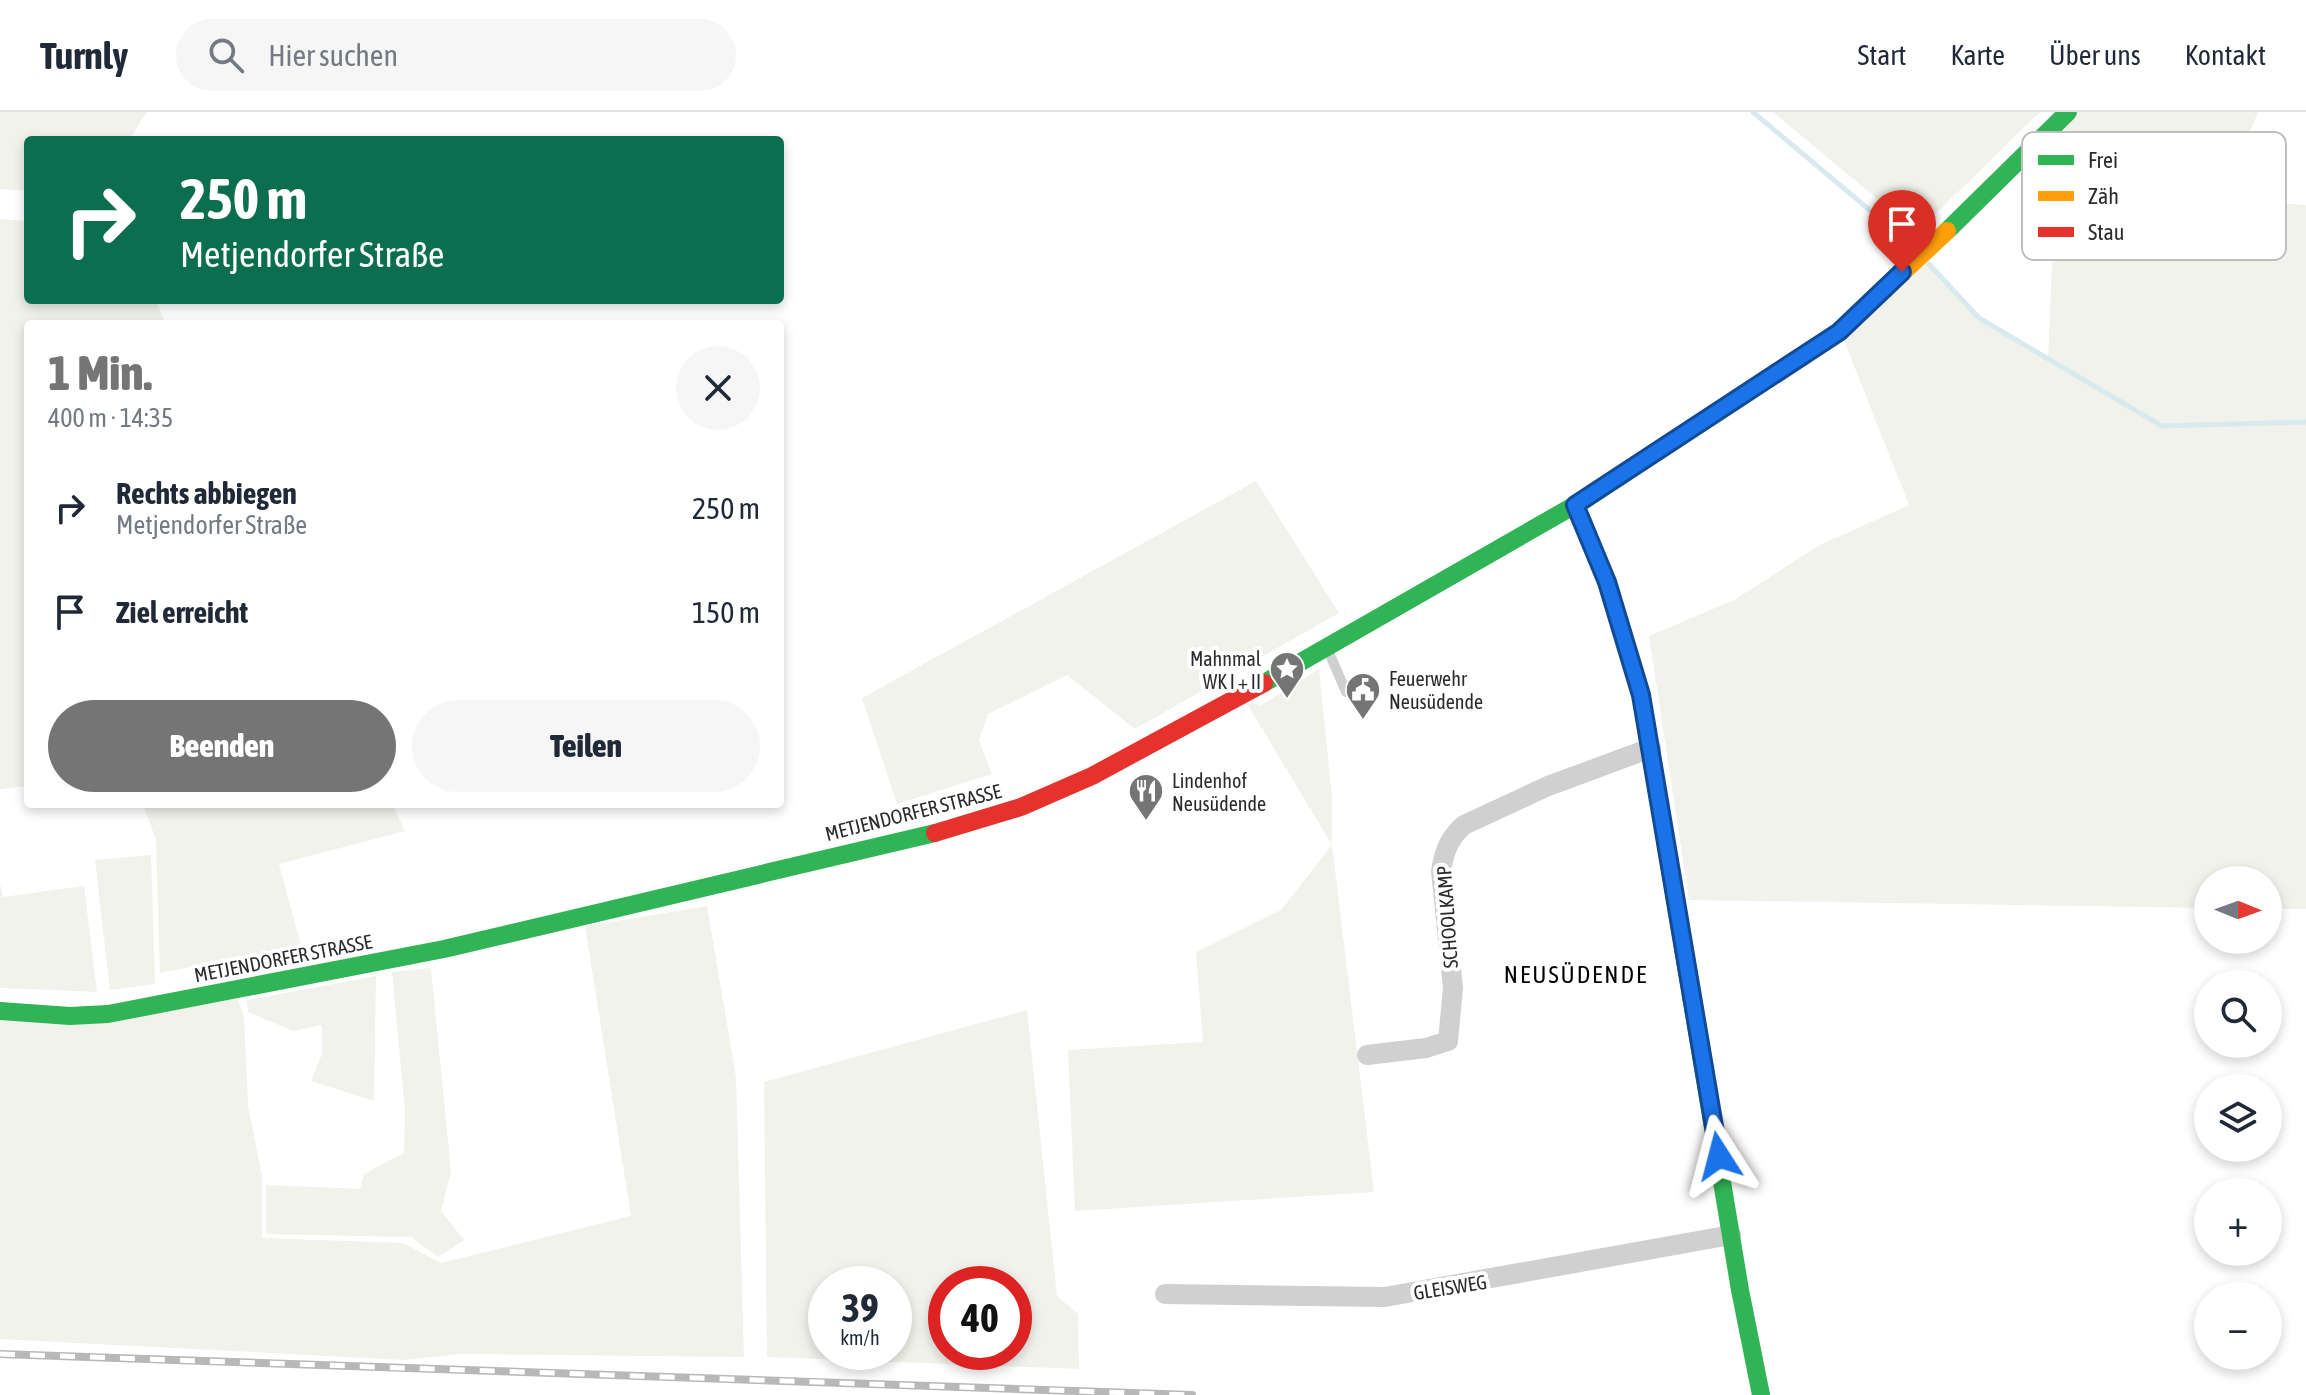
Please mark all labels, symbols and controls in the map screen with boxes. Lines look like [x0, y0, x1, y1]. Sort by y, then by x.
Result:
search box [176, 19, 736, 91]
icon: search [204, 33, 248, 77]
text: Turnly [40, 34, 128, 77]
text: Hier suchen [268, 38, 398, 72]
text: Start [1857, 39, 1906, 71]
text: Karte [1950, 39, 2005, 71]
text: Über uns [2049, 39, 2141, 71]
text: Kontakt [2185, 39, 2266, 71]
legend [2022, 132, 2286, 260]
text: Frei [2088, 147, 2118, 173]
text: 250 m [180, 167, 307, 231]
icon: right [48, 168, 152, 272]
text: Zäh [2088, 183, 2119, 209]
pin [1868, 190, 1936, 272]
icon: arrive [1880, 202, 1924, 246]
text: Stau [2088, 219, 2124, 245]
text: Metjendorfer Straße [180, 233, 444, 275]
text: 1 Min. [48, 345, 152, 400]
button: close [676, 346, 760, 430]
text: 400 m · 14:35 [48, 403, 173, 433]
text: Rechts abbiegen [116, 476, 297, 510]
icon: right [48, 486, 92, 530]
text: 250 m [692, 491, 760, 525]
text: Metjendorfer Straße [116, 510, 307, 540]
icon: arrive [48, 590, 92, 634]
text: Ziel erreicht [116, 595, 248, 629]
text: 150 m [692, 595, 760, 629]
place label: Mahnmal WK I + II [1190, 647, 1262, 693]
place icon: Mahnmal WK I + II [1268, 650, 1306, 700]
place label: Feuerwehr Neusüdende [1389, 667, 1483, 713]
public building icon: Feuerwehr Neusüdende [1344, 671, 1382, 721]
button: Beenden [48, 700, 396, 792]
button: Teilen [412, 700, 760, 792]
place label: Lindenhof Neusüdende [1172, 769, 1266, 815]
restaurant icon: Lindenhof Neusüdende [1127, 772, 1165, 822]
street label: METJENDORFER STRASSE [823, 779, 1004, 845]
street label: SCHOOLKAMP [1432, 865, 1462, 969]
north arrow [2194, 866, 2282, 954]
map controls [2194, 866, 2282, 1370]
street label: METJENDORFER STRASSE [192, 929, 374, 987]
district label: NEUSÜDENDE [1504, 961, 1648, 988]
button: search [2194, 970, 2282, 1058]
button: layers [2194, 1074, 2282, 1162]
position arrow [1677, 1114, 1761, 1198]
button: + [2194, 1178, 2282, 1266]
speed limit sign: 40 [928, 1266, 1032, 1370]
street label: GLEISWEG [1412, 1270, 1488, 1304]
button: − [2194, 1282, 2282, 1370]
text: 39 [841, 1285, 879, 1330]
text: km/h [840, 1326, 880, 1349]

